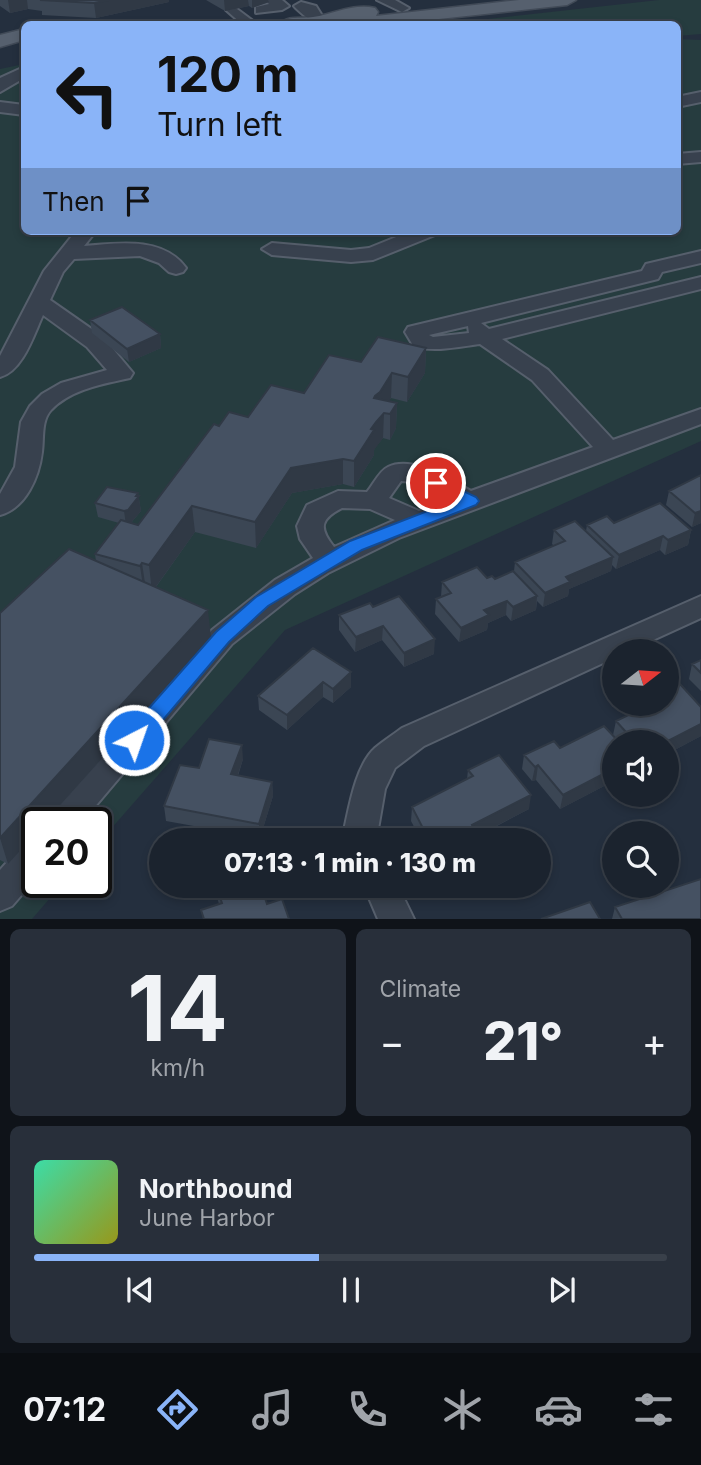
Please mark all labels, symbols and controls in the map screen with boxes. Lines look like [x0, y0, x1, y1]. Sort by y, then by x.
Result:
text: 120 m [157, 45, 298, 104]
icon: left [42, 49, 133, 140]
text: Turn left [157, 105, 282, 144]
icon: arrive [119, 182, 157, 220]
text: Then [42, 186, 105, 217]
pin [406, 453, 466, 513]
icon: arrive [417, 464, 455, 502]
north arrow [602, 639, 679, 716]
map controls [602, 639, 679, 898]
position arrow [97, 703, 171, 777]
button: sound [602, 730, 679, 807]
speed limit sign: 20 [21, 807, 112, 898]
button: search [602, 821, 679, 898]
text: 07:13 · 1 min · 130 m [224, 847, 476, 878]
text: 14 [127, 953, 228, 1063]
text: Climate [380, 975, 461, 1003]
text: 21° [483, 1010, 563, 1073]
text: − [380, 1019, 405, 1065]
text: + [642, 1019, 667, 1065]
text: km/h [150, 1054, 205, 1082]
text: Northbound [139, 1173, 293, 1204]
text: June Harbor [139, 1204, 275, 1232]
icon: previous [121, 1271, 159, 1309]
icon: pause [332, 1271, 370, 1309]
icon: next [543, 1271, 581, 1309]
icon: directions [153, 1385, 202, 1434]
icon: music [248, 1385, 297, 1434]
icon: phone [343, 1385, 392, 1434]
icon: climate [438, 1385, 487, 1434]
icon: car [534, 1385, 583, 1434]
icon: filters [629, 1385, 678, 1434]
text: 07:12 [23, 1390, 106, 1429]

